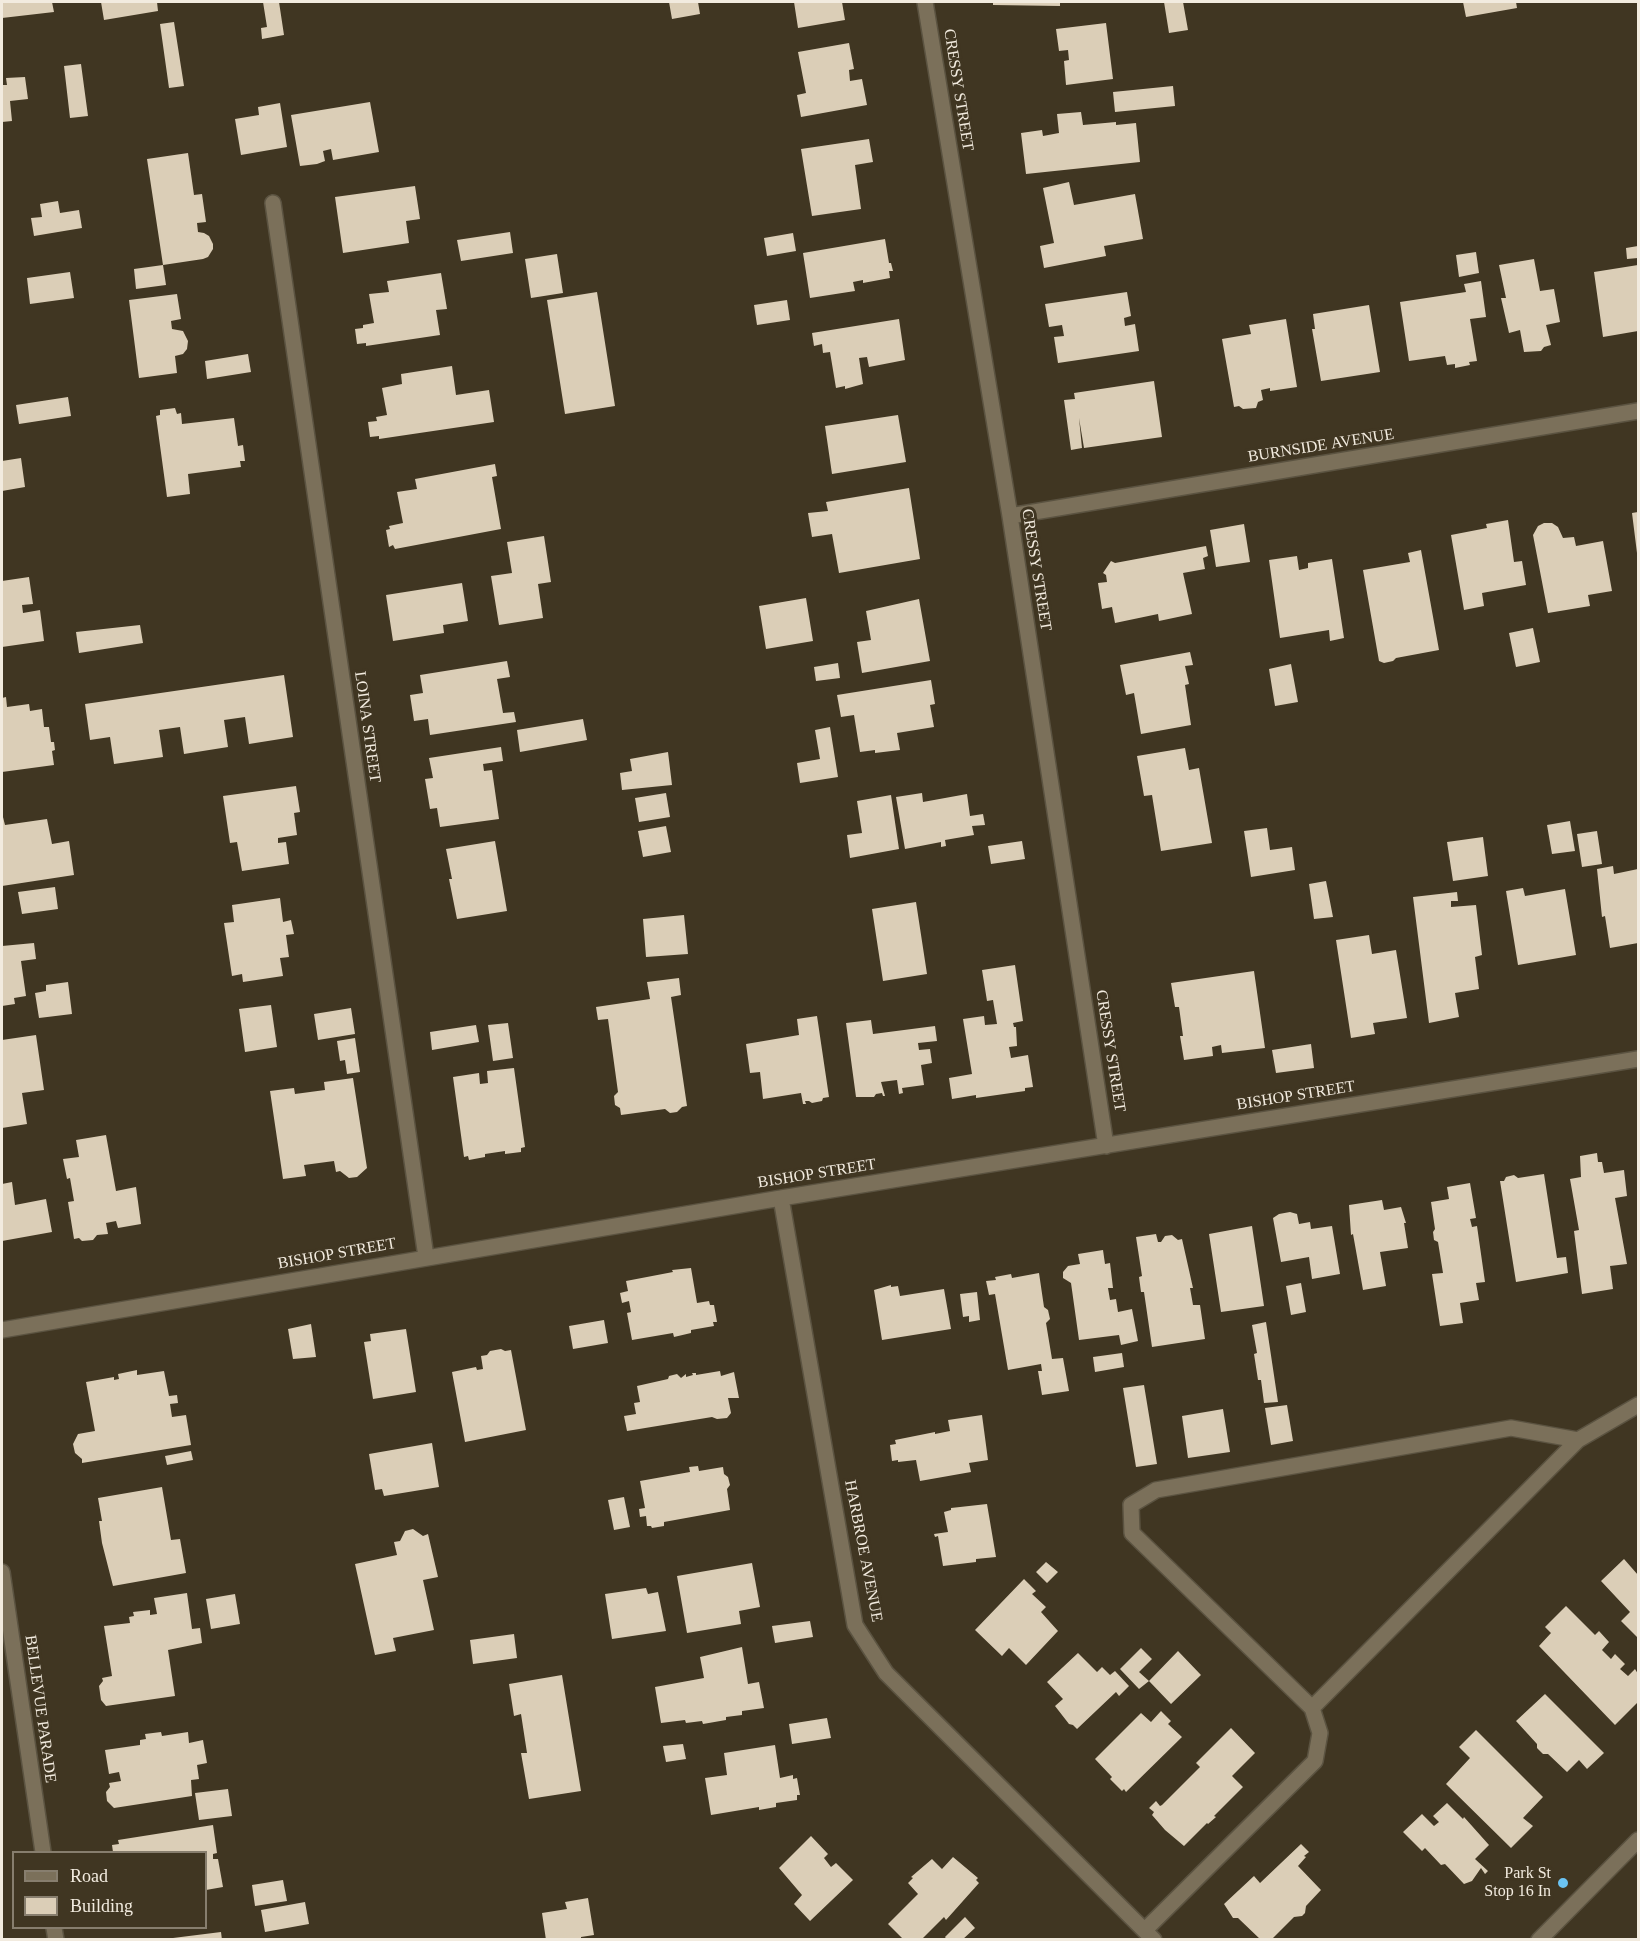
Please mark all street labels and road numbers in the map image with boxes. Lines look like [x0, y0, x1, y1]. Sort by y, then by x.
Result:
street label: CRESSY STREET [939, 28, 977, 152]
street label: BURNSIDE AVENUE [1247, 425, 1395, 467]
street label: CRESSY STREET [1017, 508, 1055, 632]
street label: LOINA STREET [350, 670, 384, 784]
street label: CRESSY STREET [1091, 989, 1129, 1113]
street label: BISHOP STREET [1235, 1077, 1357, 1115]
street label: BISHOP STREET [756, 1155, 878, 1193]
street label: BISHOP STREET [276, 1234, 398, 1274]
street label: HARBROE AVENUE [840, 1478, 886, 1624]
street label: BELLEVUE PARADE [20, 1634, 60, 1784]

